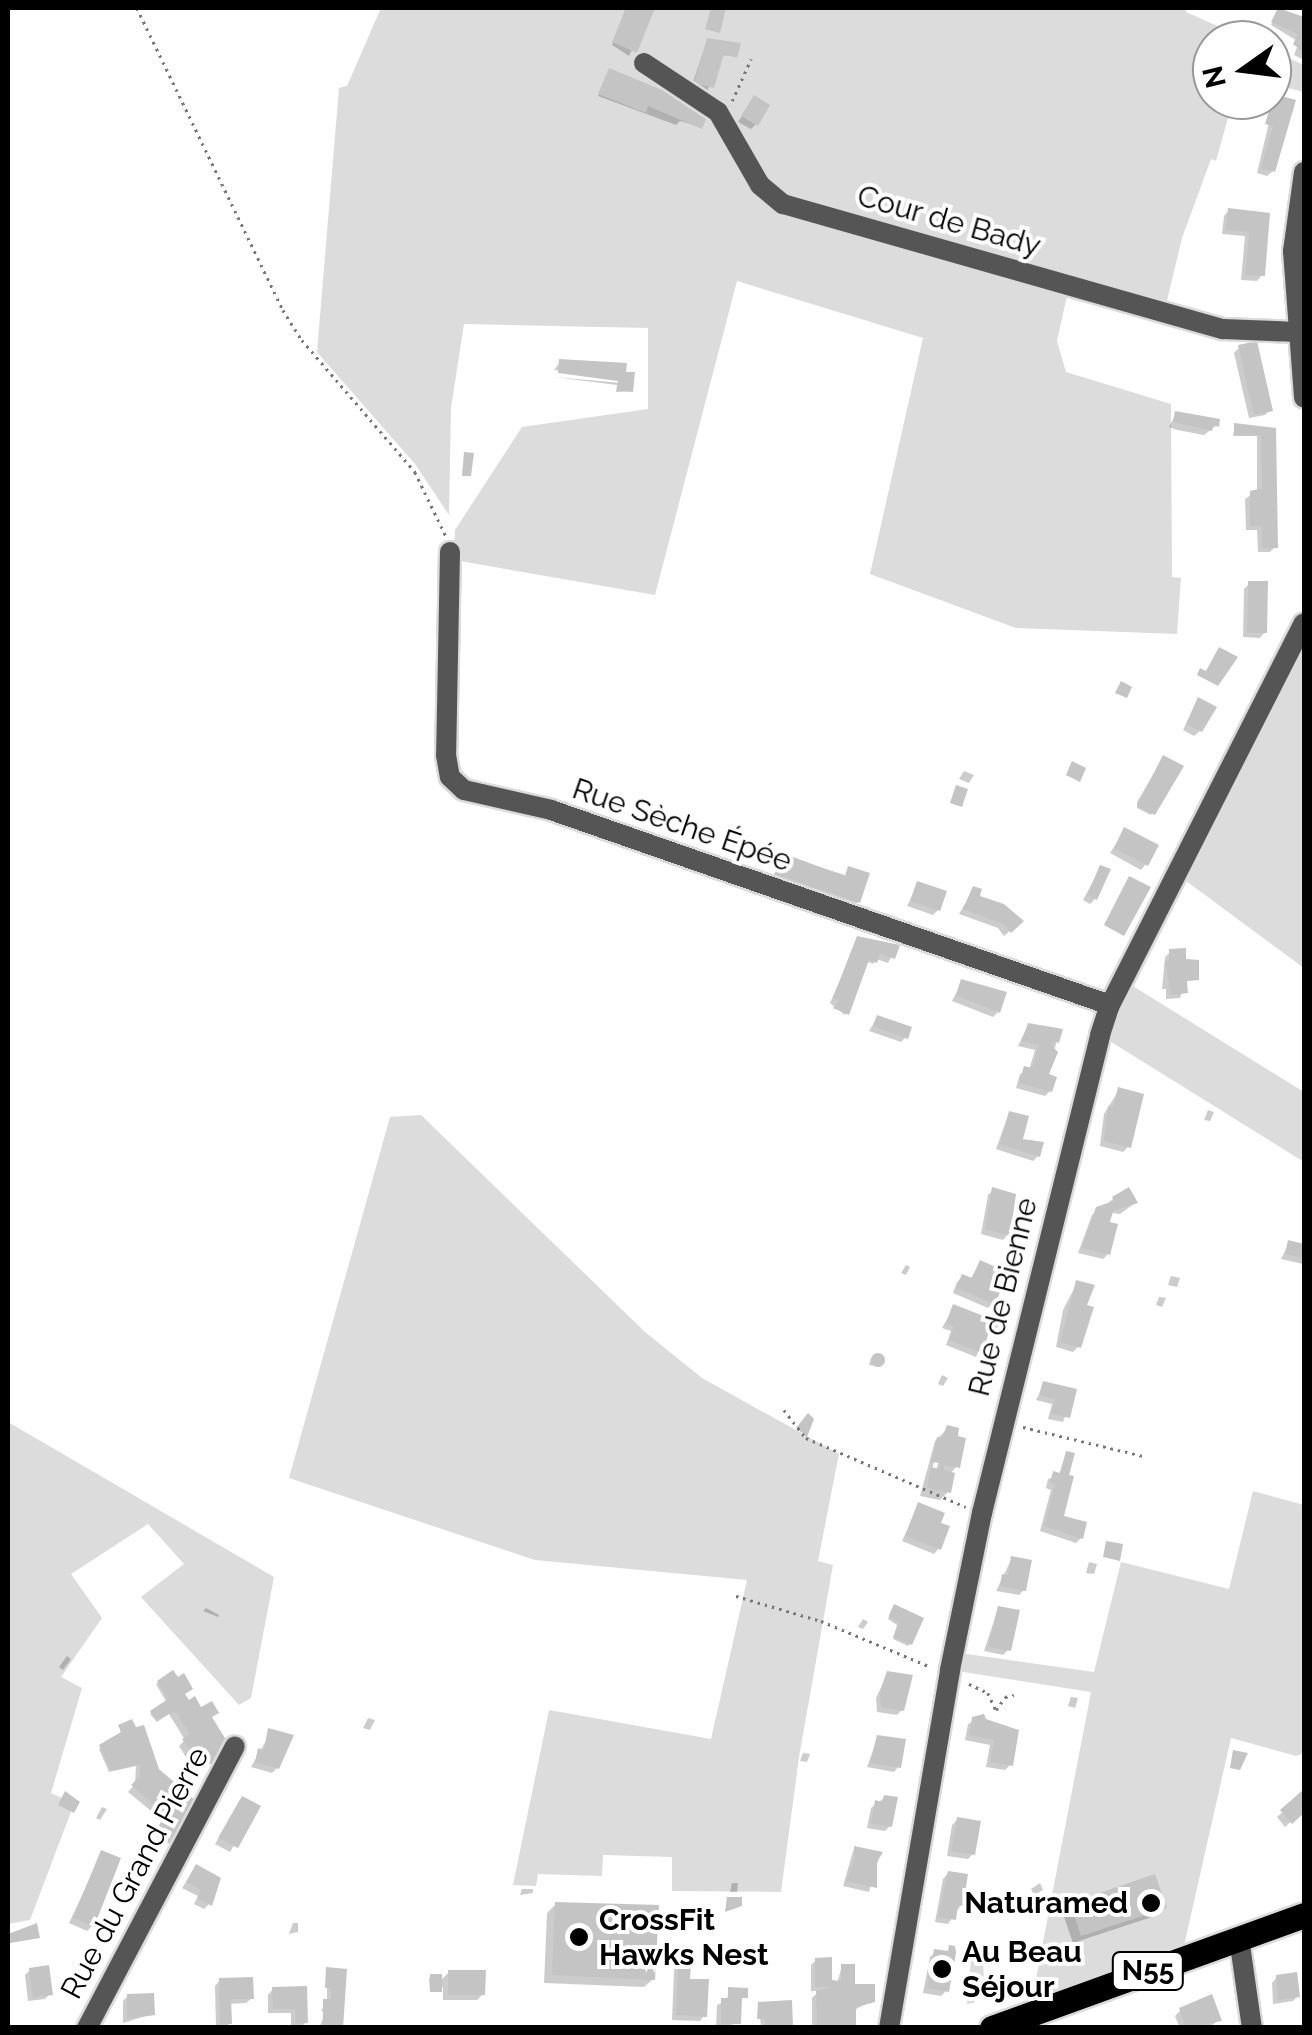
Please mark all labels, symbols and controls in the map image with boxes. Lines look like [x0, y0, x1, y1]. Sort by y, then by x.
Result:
north arrow [1192, 20, 1292, 120]
text: N [1196, 63, 1233, 91]
street label: Cour de Bady [853, 178, 1045, 264]
street label: Rue Sèche Épée [568, 771, 796, 879]
street label: Rue de Bienne [961, 1194, 1045, 1400]
street label: Rue du Grand Pierre [53, 1741, 217, 2005]
place label: Naturamed [964, 1885, 1128, 1921]
marker: Naturamed [1138, 1890, 1164, 1916]
place label: CrossFit Hawks Nest [599, 1902, 768, 1972]
marker: CrossFit Hawks Nest [568, 1926, 590, 1948]
place label: Au Beau Séjour [962, 1934, 1082, 2004]
road number: N55 [1110, 1948, 1186, 1994]
marker: Au Beau Séjour [931, 1958, 953, 1980]

